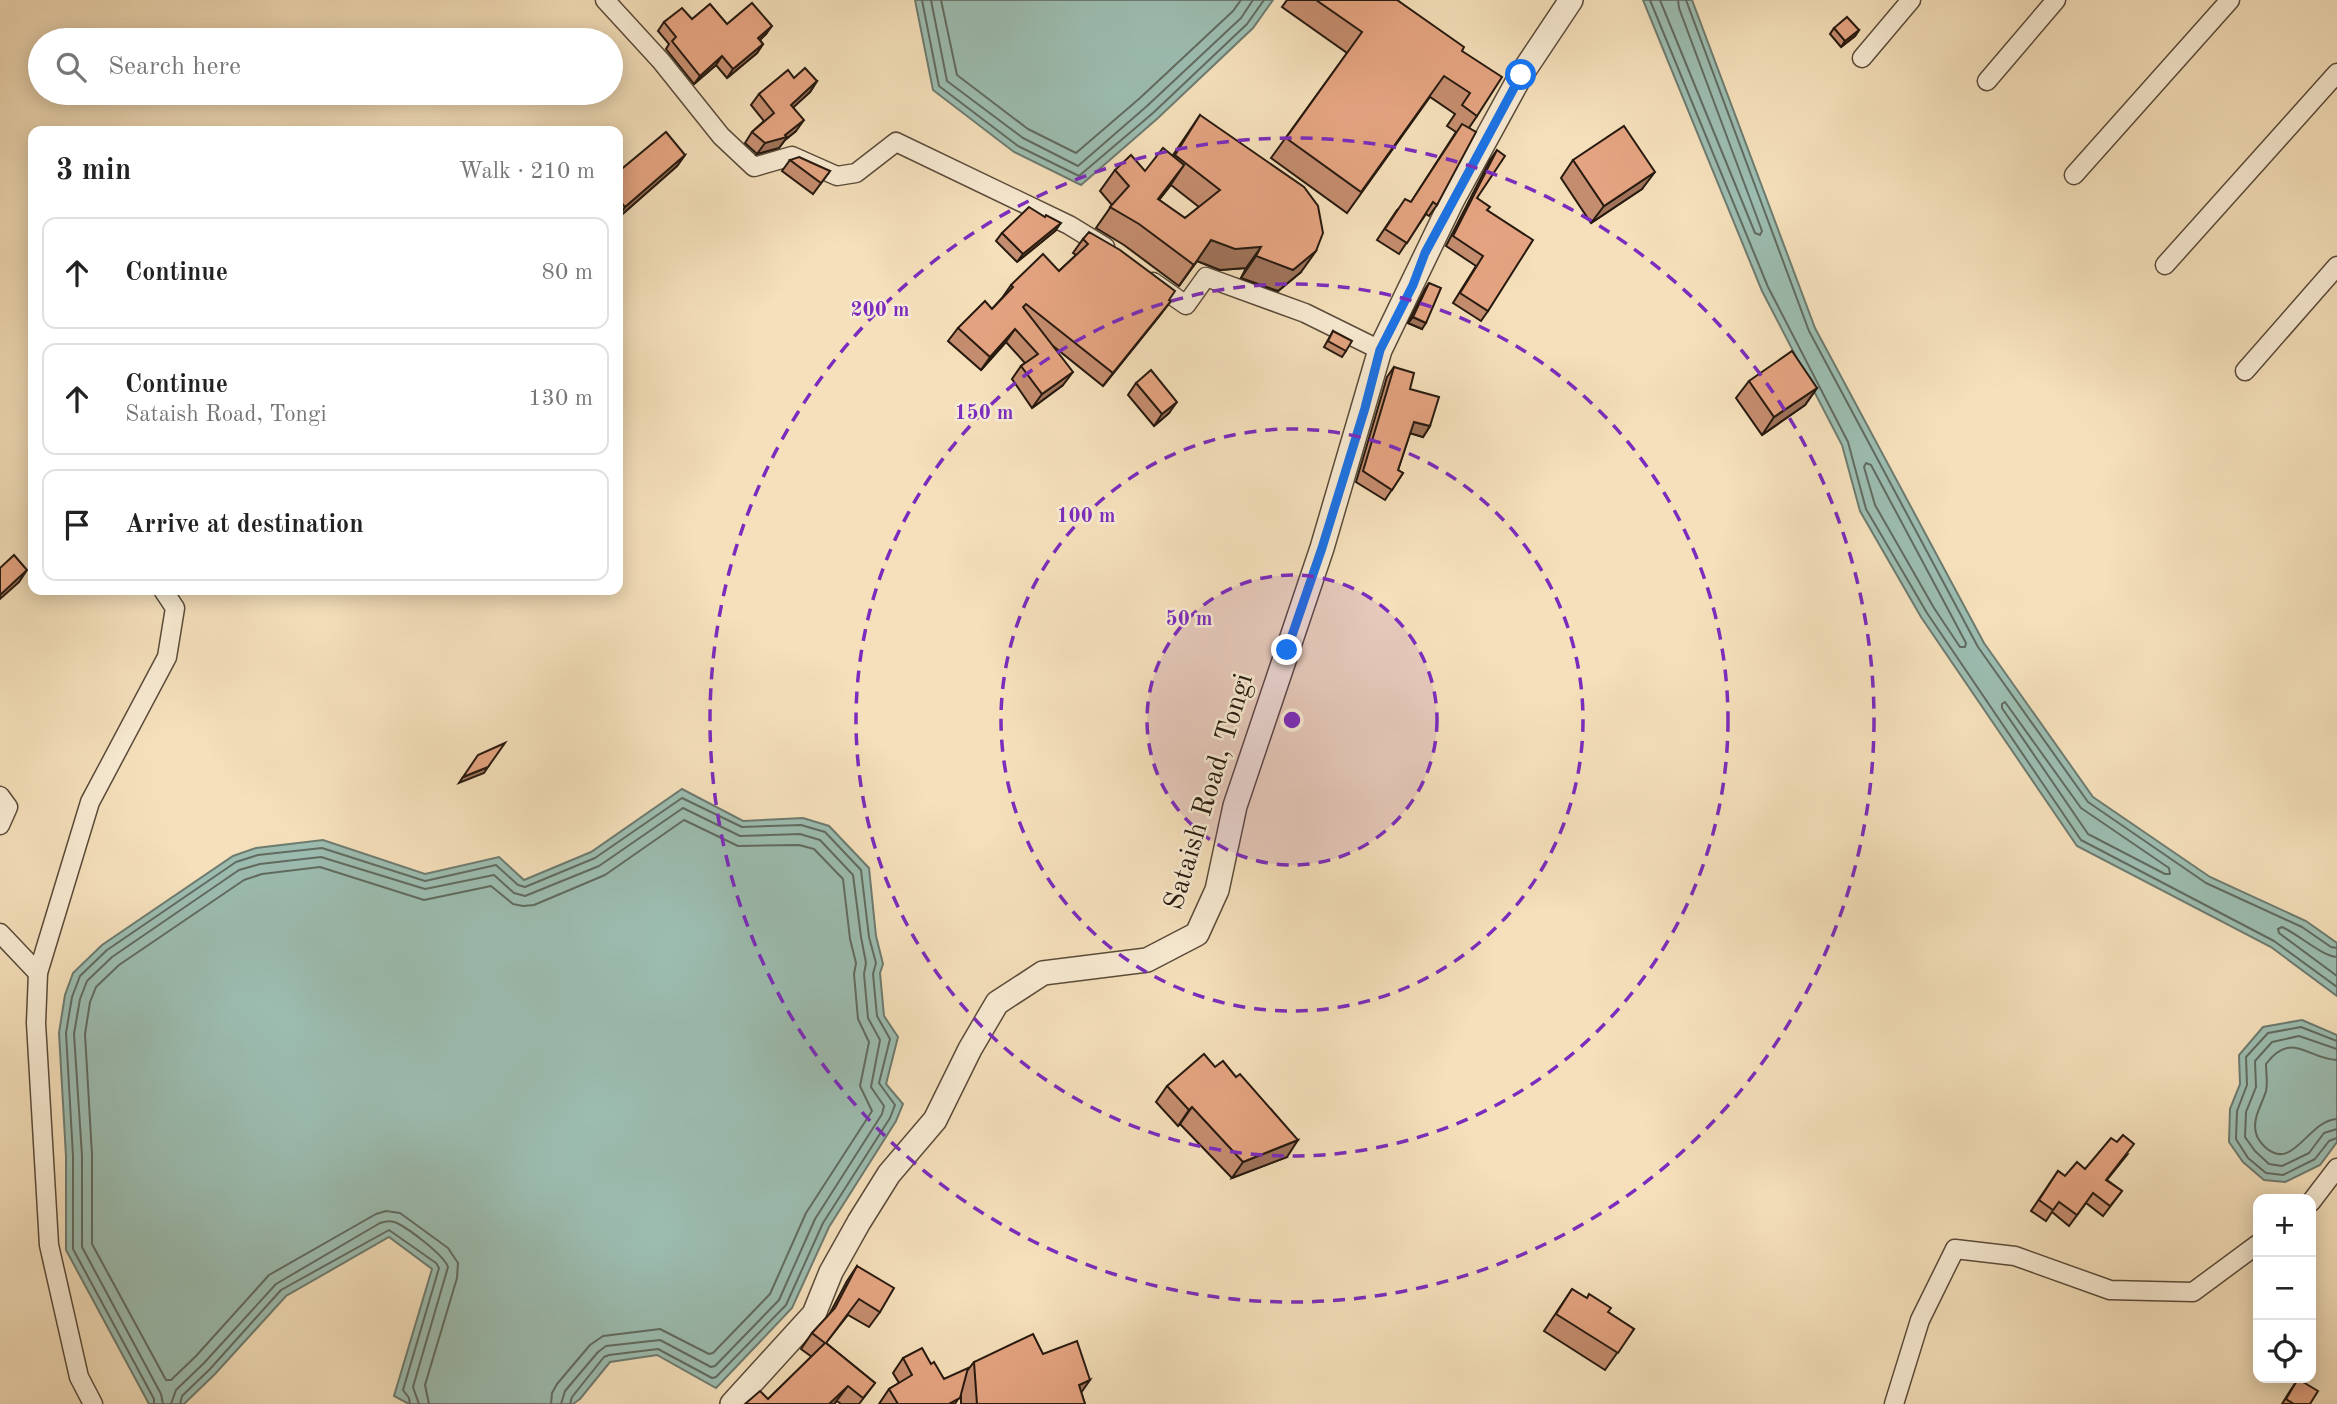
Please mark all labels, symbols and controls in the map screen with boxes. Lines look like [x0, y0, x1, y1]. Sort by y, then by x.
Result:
search box [28, 28, 623, 105]
icon: search [52, 48, 90, 86]
text: Search here [108, 54, 241, 80]
route start [1505, 59, 1536, 90]
text: 3 min [56, 156, 131, 186]
text: Walk · 210 m [459, 160, 595, 183]
icon: ahead [58, 254, 96, 292]
text: Continue [125, 260, 228, 286]
text: 80 m [542, 261, 593, 284]
text: 200 m [850, 300, 910, 321]
text: Continue [125, 372, 228, 398]
icon: ahead [58, 380, 96, 418]
text: 130 m [528, 387, 593, 410]
text: Sataish Road, Tongi [125, 403, 327, 426]
text: 150 m [954, 403, 1014, 424]
icon: arrive [58, 506, 96, 544]
text: 100 m [1056, 506, 1116, 527]
text: Arrive at destination [125, 512, 364, 538]
text: 50 m [1165, 609, 1213, 630]
route end [1271, 634, 1302, 665]
street label: Sataish Road, Tongi [1161, 671, 1259, 913]
centre of rings [1280, 708, 1304, 732]
map controls [2253, 1194, 2316, 1383]
button: + [2253, 1194, 2316, 1257]
button: − [2253, 1257, 2316, 1320]
button: locate [2253, 1320, 2316, 1383]

